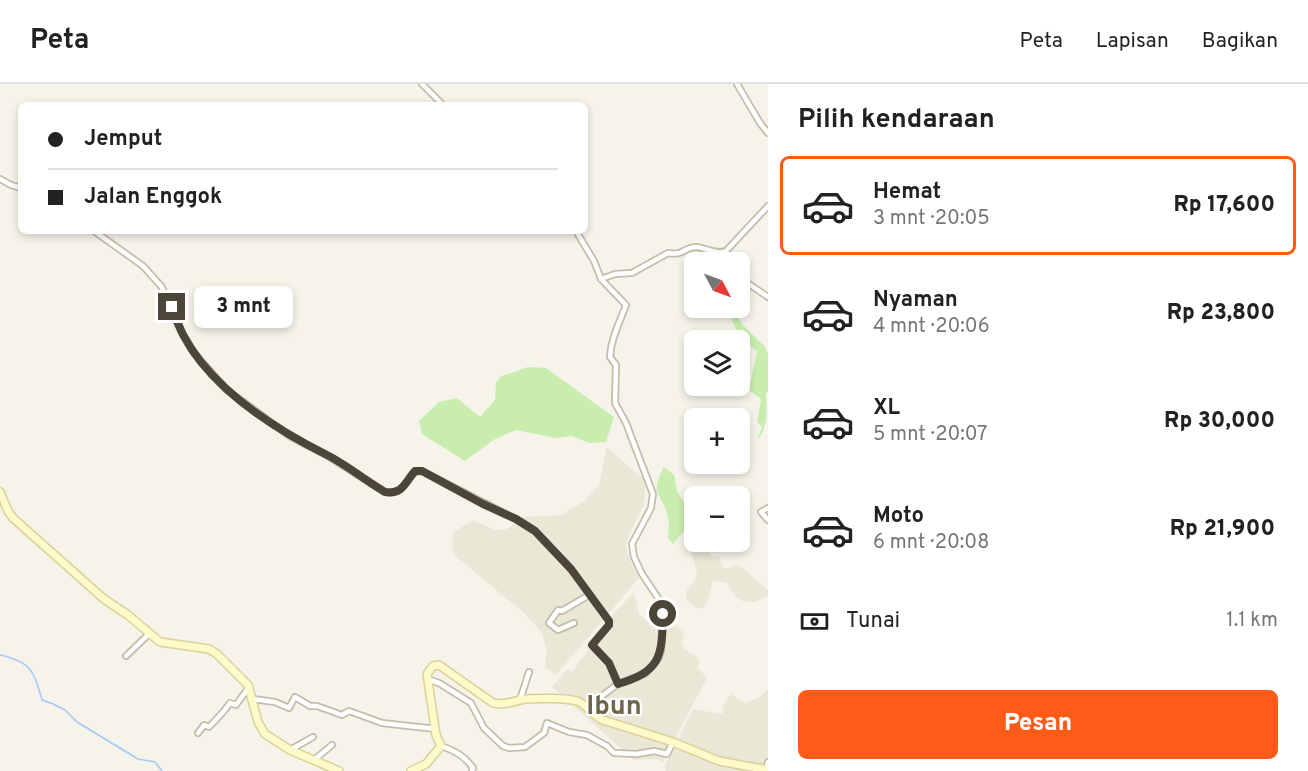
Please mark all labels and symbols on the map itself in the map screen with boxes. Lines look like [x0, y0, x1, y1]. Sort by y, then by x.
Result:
north arrow [684, 252, 750, 318]
callout: 3 mnt [193, 286, 292, 328]
route end [158, 293, 185, 320]
route start [649, 600, 676, 627]
district label: Ibun [586, 690, 642, 724]

